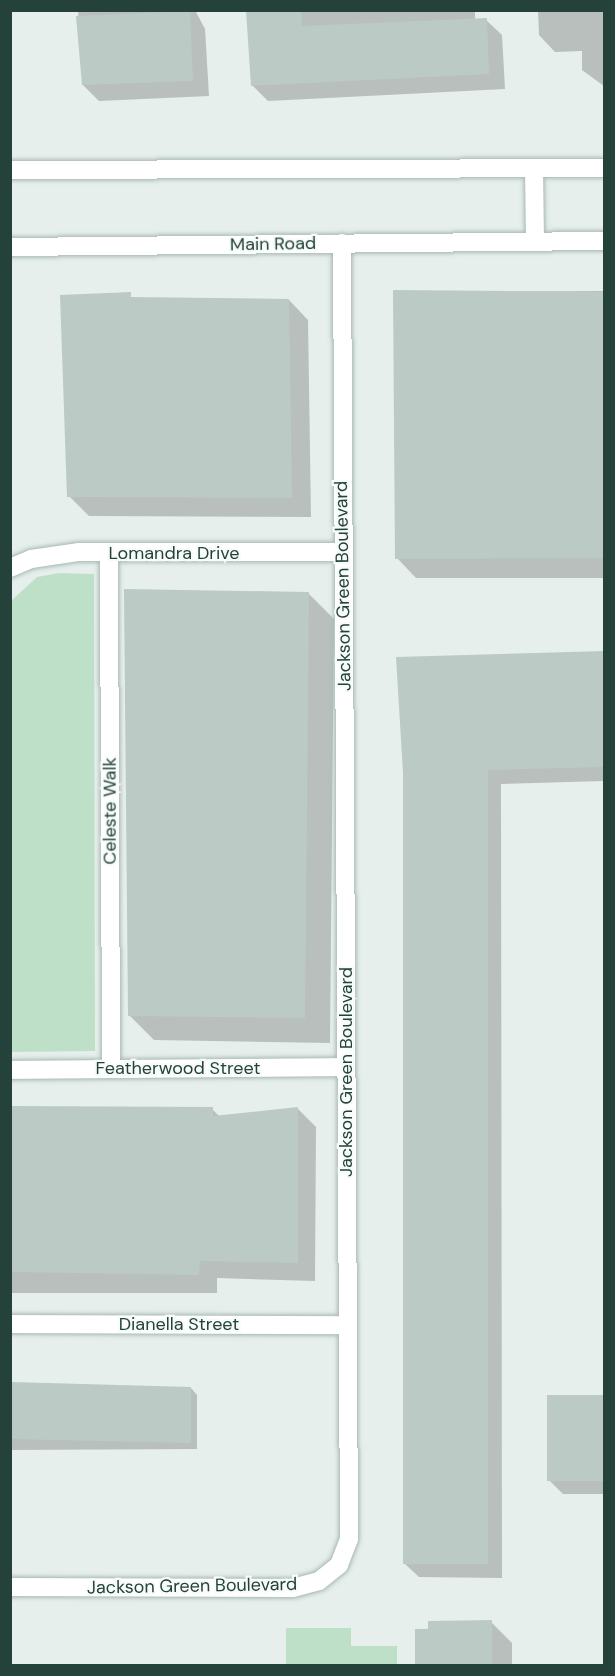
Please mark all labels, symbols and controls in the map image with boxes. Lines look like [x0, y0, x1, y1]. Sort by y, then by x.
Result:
street label: Main Road [230, 232, 316, 256]
street label: Jackson Green Boulevard [330, 481, 356, 691]
street label: Lomandra Drive [108, 542, 240, 564]
street label: Celeste Walk [99, 757, 121, 865]
street label: Jackson Green Boulevard [335, 967, 357, 1177]
street label: Featherwood Street [95, 1057, 261, 1079]
street label: Dianella Street [119, 1313, 239, 1335]
street label: Jackson Green Boulevard [87, 1573, 297, 1599]

